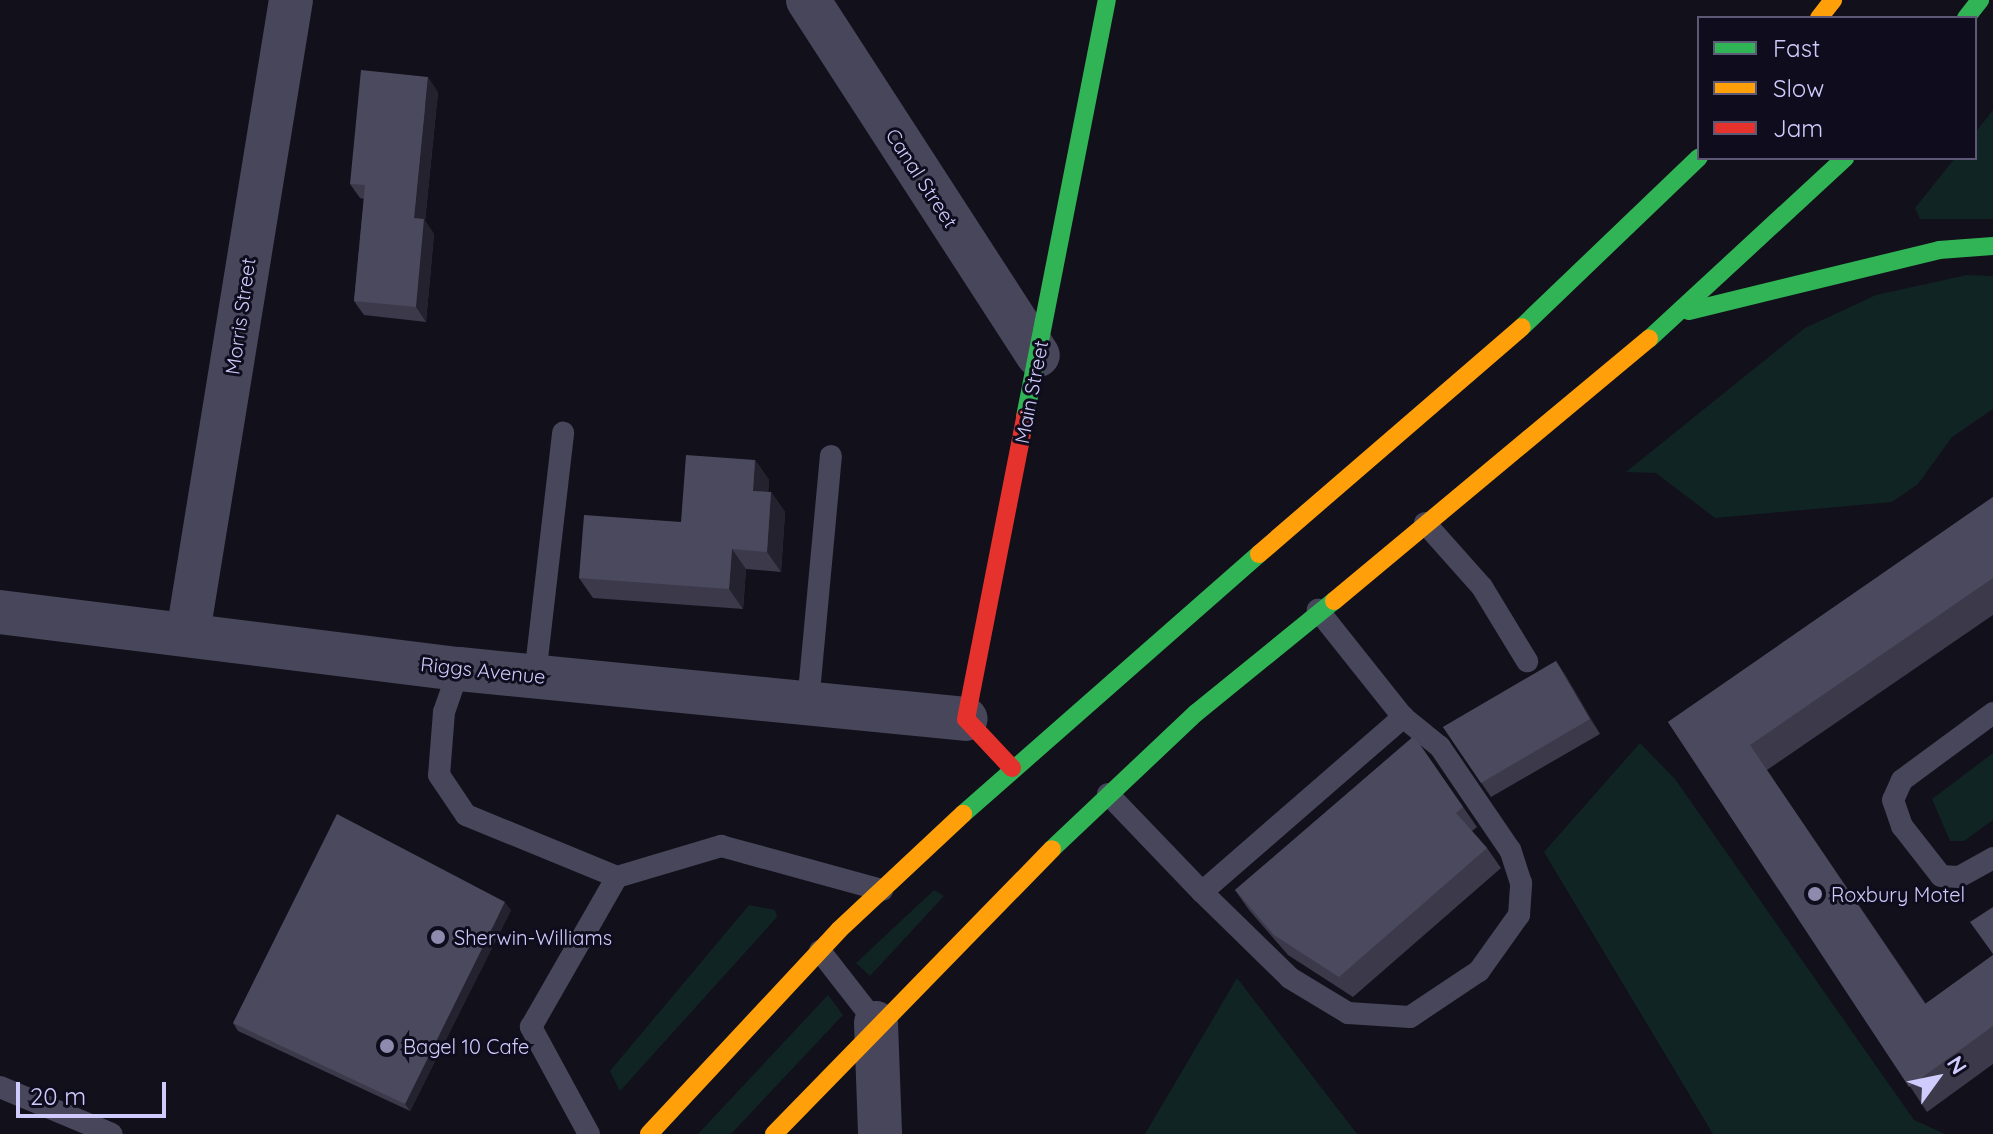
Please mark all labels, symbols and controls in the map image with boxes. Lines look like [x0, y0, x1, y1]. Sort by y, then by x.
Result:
legend [1697, 16, 1977, 160]
text: Fast [1773, 33, 1820, 63]
text: Slow [1773, 73, 1824, 103]
text: Jam [1773, 113, 1823, 143]
street label: Canal Street [881, 124, 963, 232]
street label: Morris Street [220, 256, 260, 376]
street label: Main Street [1009, 338, 1053, 446]
street label: Riggs Avenue [419, 651, 547, 689]
place label: Roxbury Motel [1831, 882, 1965, 906]
marker: Roxbury Motel [1806, 885, 1824, 903]
place label: Sherwin-Williams [454, 925, 612, 949]
marker: Sherwin-Williams [429, 928, 447, 946]
place label: Bagel 10 Cafe [403, 1034, 529, 1058]
marker: Bagel 10 Cafe [378, 1037, 396, 1055]
north arrow [1897, 1038, 1977, 1118]
text: N [1941, 1051, 1973, 1079]
scale bar [20, 1066, 170, 1116]
text: 20 m [30, 1081, 86, 1111]

